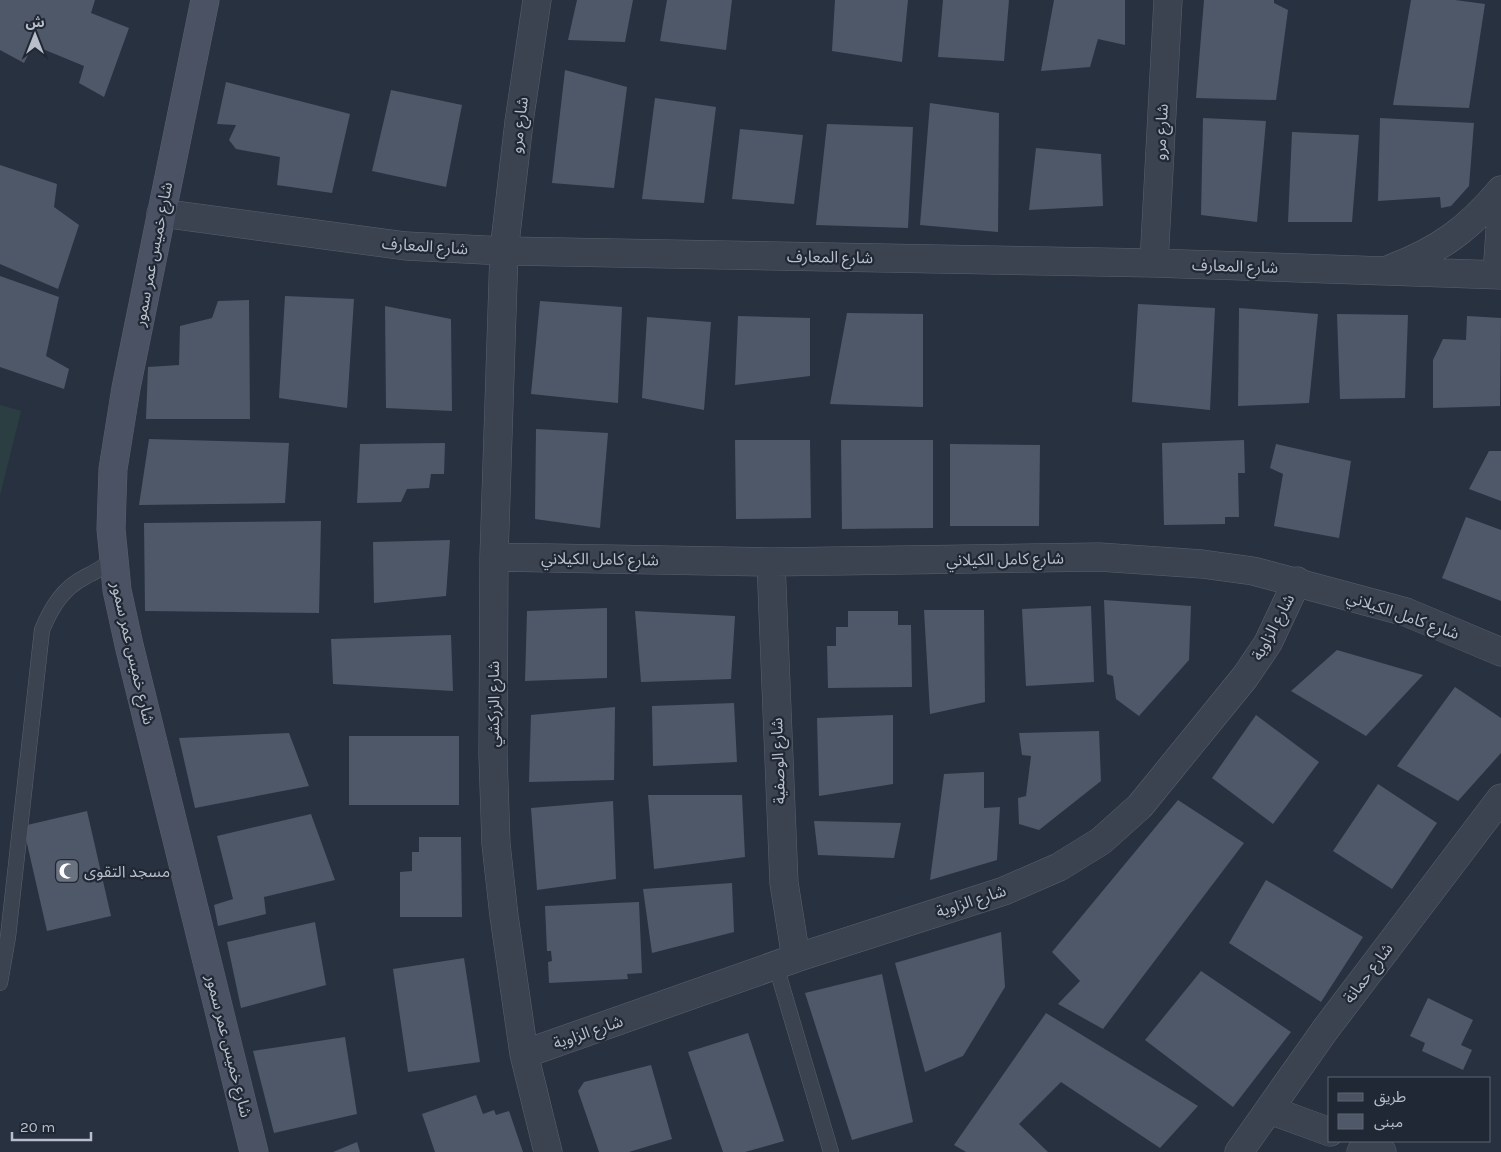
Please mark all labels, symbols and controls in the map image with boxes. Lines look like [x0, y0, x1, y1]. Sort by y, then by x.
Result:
north arrow [10, 10, 60, 60]
text: ش [25, 14, 45, 31]
street label: شارع مرو [506, 96, 535, 155]
street label: شارع مرو [1150, 103, 1175, 161]
street label: شارع خميس عمر سمور [130, 180, 179, 329]
street label: شارع المعارف [381, 234, 469, 261]
street label: شارع المعارف [787, 247, 873, 270]
street label: شارع المعارف [1191, 255, 1278, 280]
street label: شارع كامل الكيلاني [541, 548, 659, 573]
street label: شارع كامل الكيلاني [946, 548, 1064, 573]
street label: شارع خميس عمر سمور [104, 579, 159, 727]
street label: شارع كامل الكيلاني [1343, 587, 1462, 646]
street label: شارع الزاوية [1248, 591, 1301, 665]
street label: شارع الزركشي [484, 661, 506, 747]
street label: شارع الوصفية [767, 717, 792, 805]
mosque icon: مسجد التقوى [54, 858, 80, 884]
place label: مسجد التقوى [84, 862, 170, 881]
street label: شارع الزاوية [934, 881, 1009, 924]
street label: شارع حمانة [1339, 939, 1399, 1009]
street label: شارع خميس عمر سمور [199, 972, 256, 1120]
street label: شارع الزاوية [551, 1011, 626, 1056]
legend [1328, 1077, 1491, 1142]
text: طريق [1374, 1088, 1406, 1107]
scale bar [12, 1110, 91, 1142]
text: مبنى [1374, 1113, 1403, 1131]
text: 20 m [20, 1118, 55, 1136]

